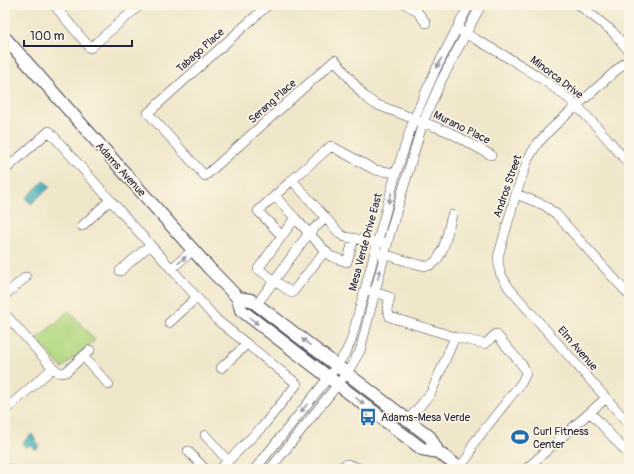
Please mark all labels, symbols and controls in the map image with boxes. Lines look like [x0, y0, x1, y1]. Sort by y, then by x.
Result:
scale bar [24, 22, 132, 48]
street label: Tabago Place [174, 25, 227, 75]
text: 100 m [30, 29, 65, 44]
street label: Minorca Drive [528, 53, 586, 102]
one-way arrow [436, 57, 442, 68]
street label: Serang Place [246, 76, 299, 126]
street label: Murano Place [431, 108, 493, 147]
street label: Adams Avenue [93, 140, 149, 200]
street label: Andros Street [491, 153, 524, 219]
street label: Mesa Verde Drive East [346, 191, 385, 293]
one-way arrow [387, 192, 393, 204]
one-way arrow [177, 255, 187, 264]
one-way arrow [377, 268, 383, 280]
one-way arrow [249, 316, 259, 325]
street label: Elm Avenue [555, 324, 601, 374]
one-way arrow [301, 338, 312, 346]
one-way arrow [355, 396, 366, 405]
one-way arrow [300, 402, 309, 413]
bus stop icon: Adams-Mesa Verde [358, 407, 378, 427]
place label: Adams-Mesa Verde [381, 411, 471, 424]
place label: Curl Fitness Center [533, 425, 589, 451]
sports icon: Curl Fitness Center [510, 427, 530, 447]

